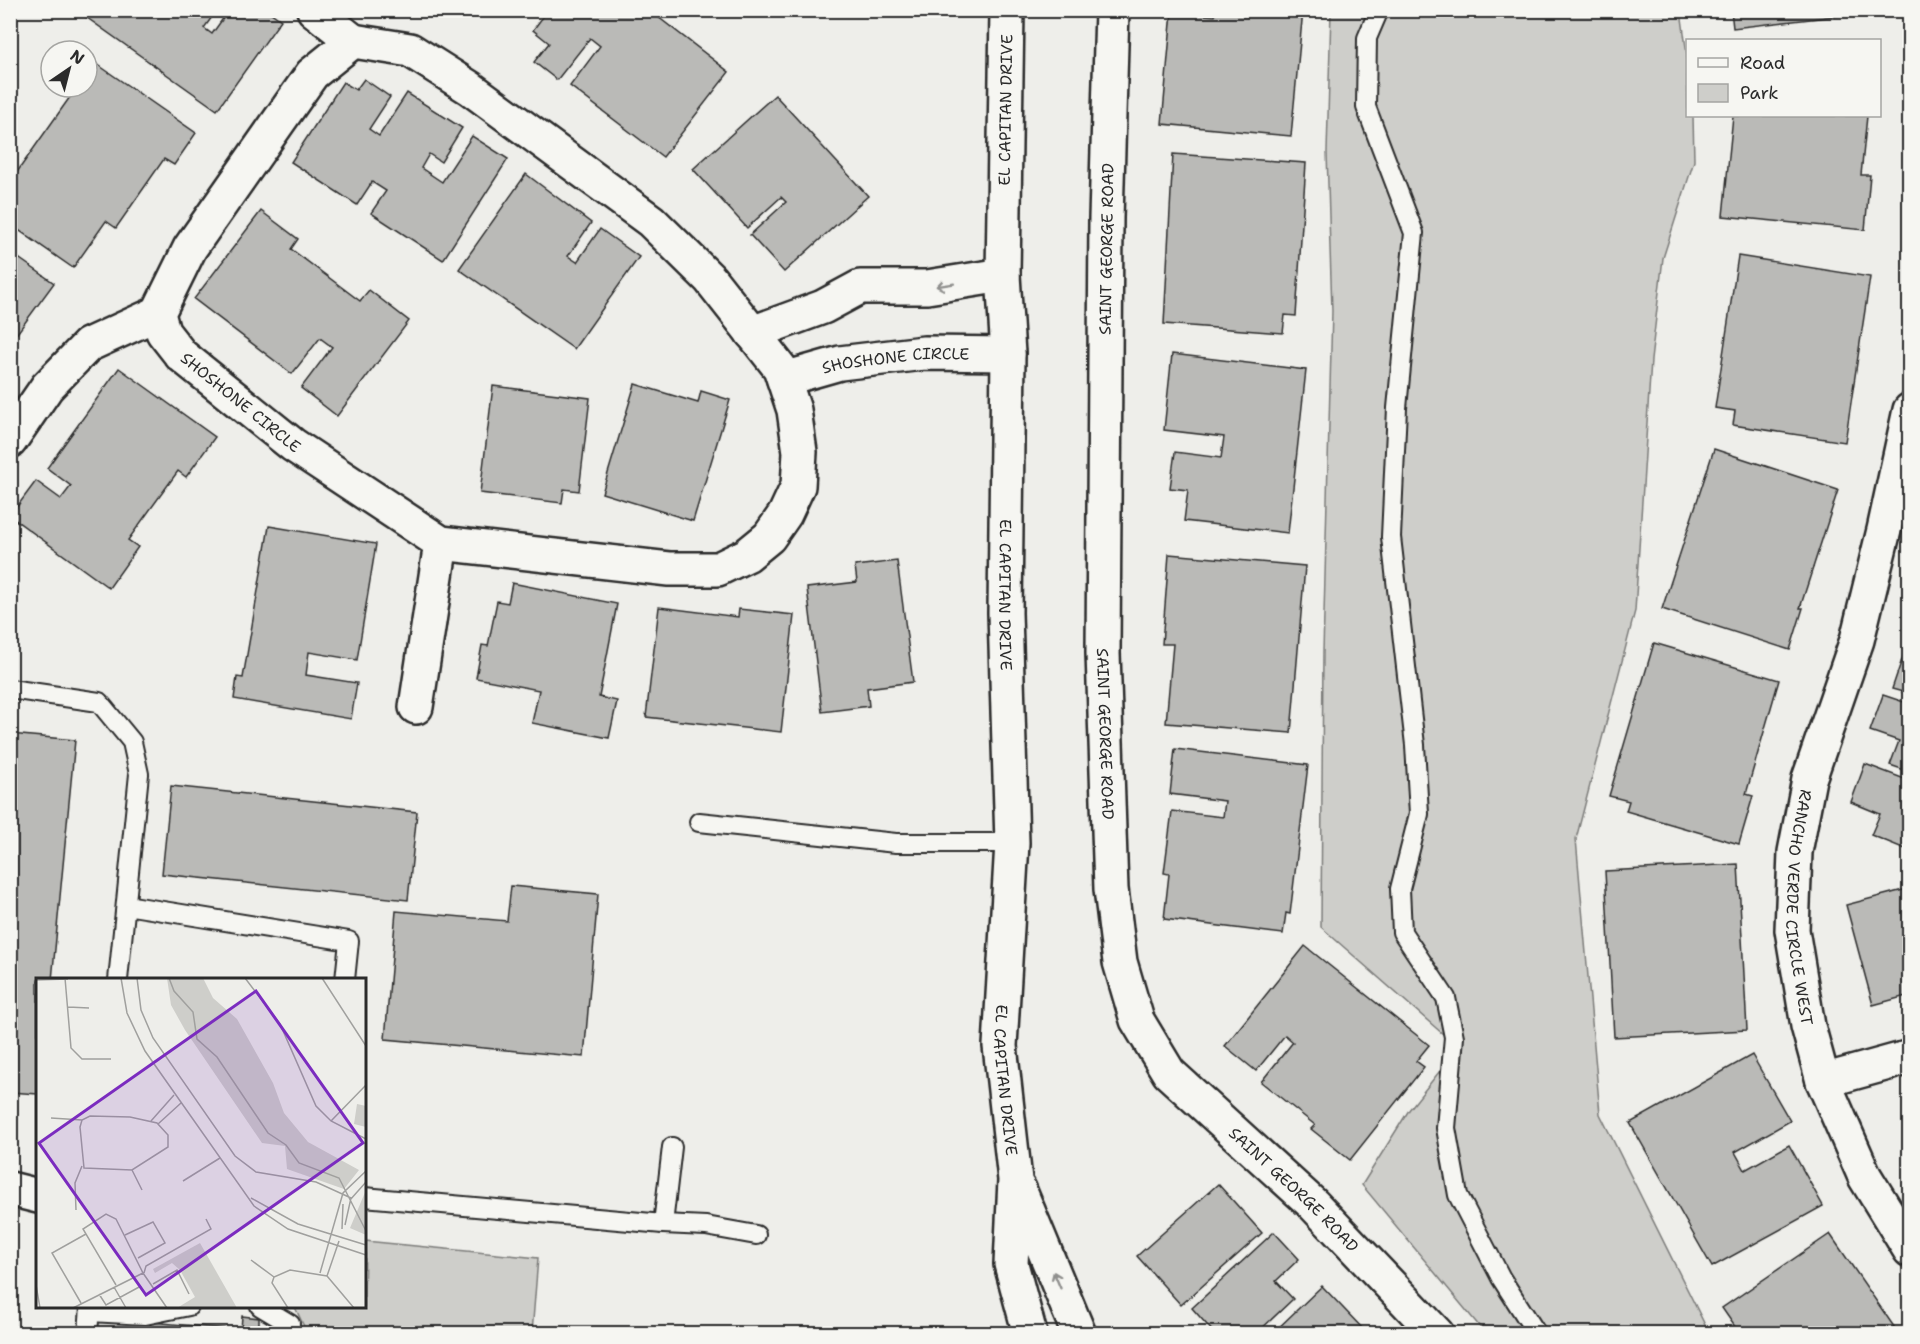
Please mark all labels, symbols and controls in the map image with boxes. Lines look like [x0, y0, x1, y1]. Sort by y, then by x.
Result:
street label: EL CAPITAN DRIVE [994, 34, 1017, 186]
north arrow [39, 39, 99, 99]
legend [1686, 39, 1881, 117]
text: N [66, 45, 89, 69]
text: Road [1740, 51, 1785, 75]
text: Park [1740, 81, 1779, 105]
street label: SAINT GEORGE ROAD [1095, 163, 1118, 335]
one-way arrow [935, 279, 955, 290]
street label: SHOSHONE CIRCLE [819, 343, 970, 379]
street label: SHOSHONE CIRCLE [176, 348, 305, 457]
street label: EL CAPITAN DRIVE [994, 519, 1017, 671]
street label: SAINT GEORGE ROAD [1092, 648, 1119, 820]
street label: RANCHO VERDE CIRCLE WEST [1781, 788, 1818, 1027]
inset map [36, 978, 366, 1308]
street label: EL CAPITAN DRIVE [989, 1004, 1022, 1157]
street label: SAINT GEORGE ROAD [1224, 1123, 1363, 1257]
one-way arrow [1051, 1271, 1062, 1289]

